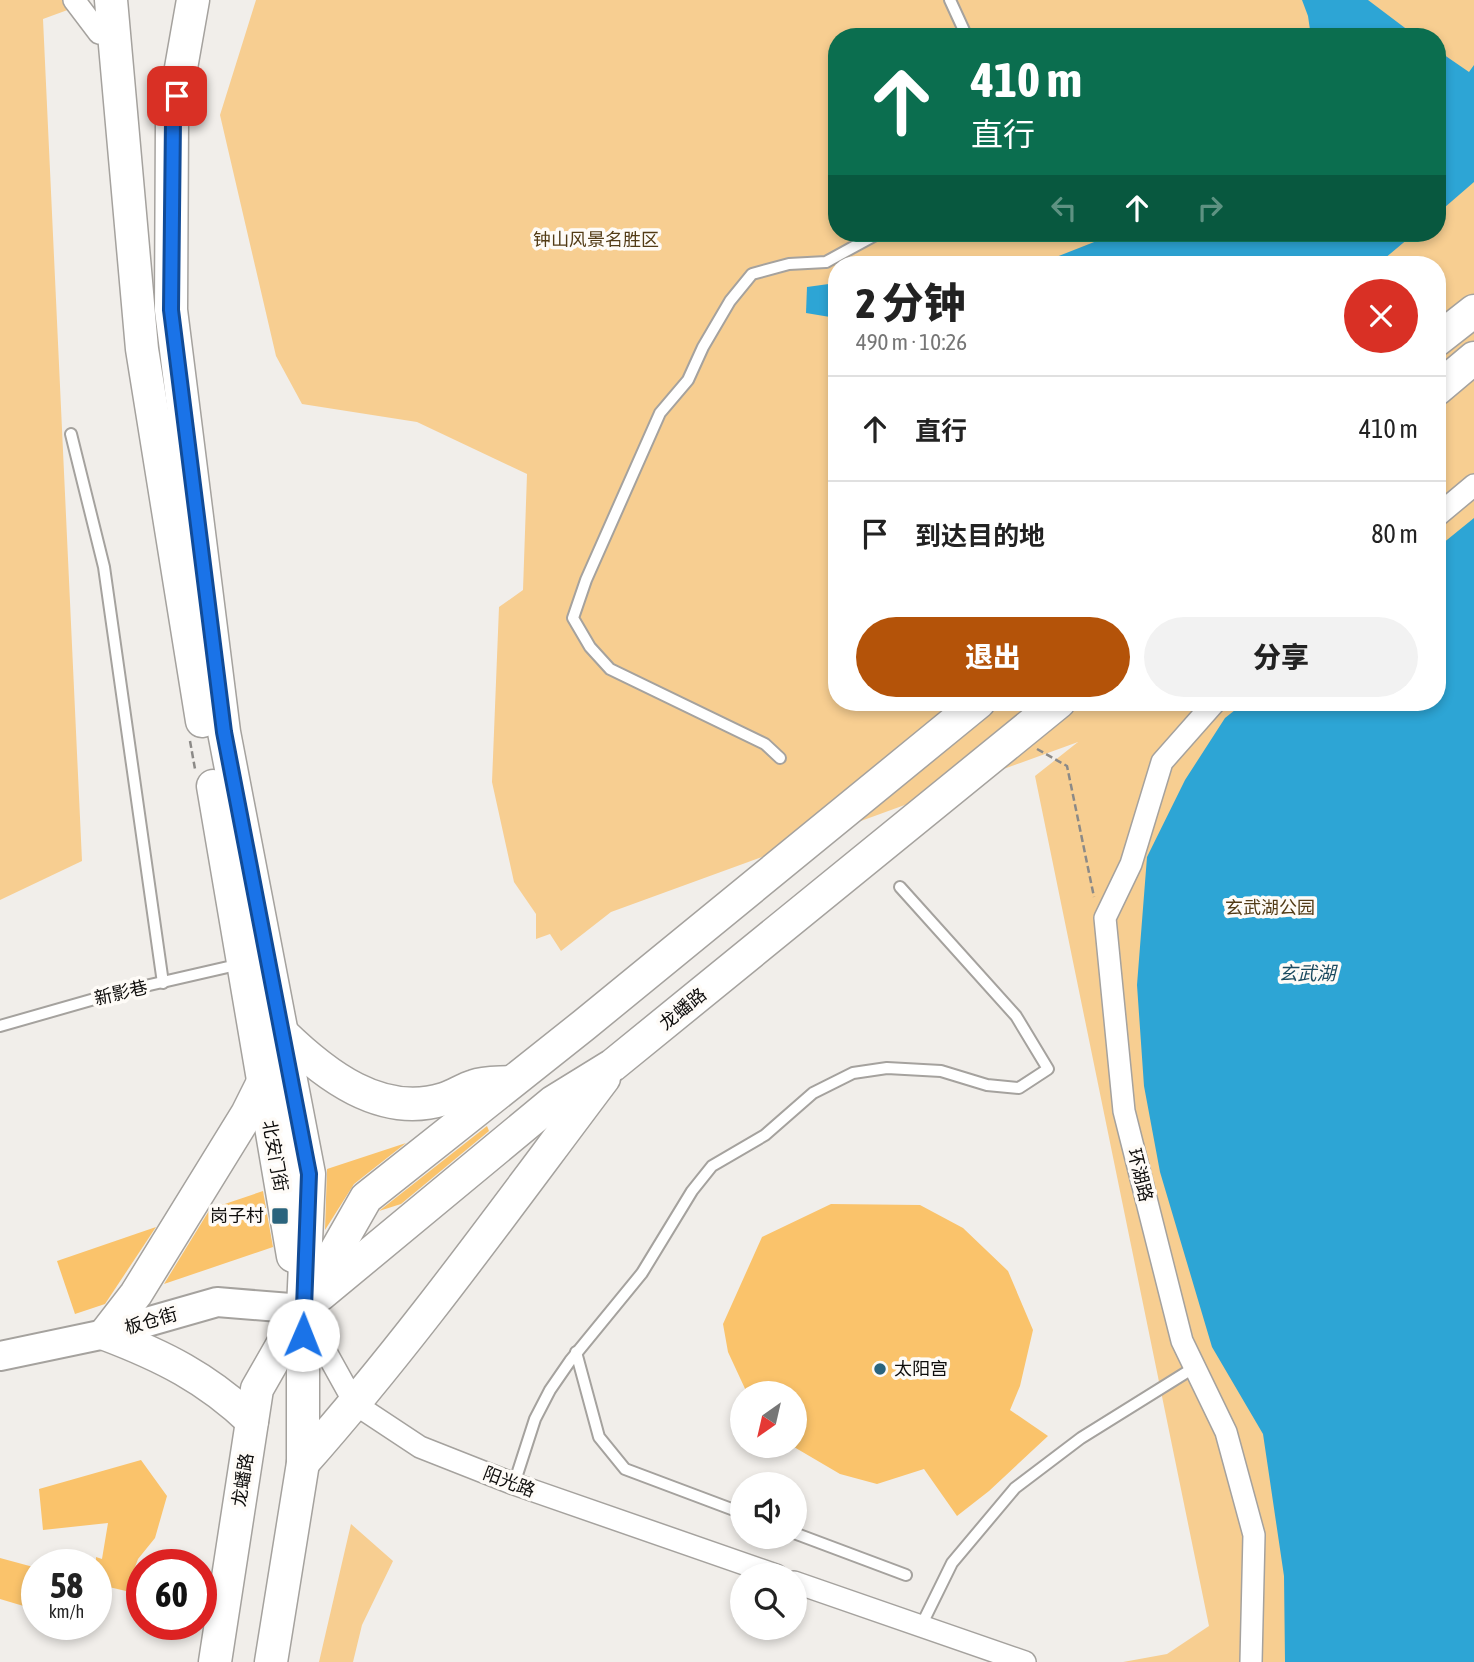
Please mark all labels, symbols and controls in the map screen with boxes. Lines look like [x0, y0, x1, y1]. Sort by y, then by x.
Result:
text: 410 m [971, 51, 1082, 107]
icon: ahead [856, 56, 947, 147]
pin [147, 66, 207, 126]
icon: arrive [158, 77, 196, 115]
text: 直行 [971, 116, 1035, 153]
icon: left [1045, 189, 1083, 227]
icon: ahead [1118, 189, 1156, 227]
icon: right [1191, 189, 1229, 227]
park label: 钟山风景名胜区 [533, 229, 659, 250]
text: 2 分钟 [856, 279, 966, 327]
button: close [1344, 279, 1418, 353]
text: 490 m · 10:26 [856, 329, 967, 355]
icon: ahead [856, 410, 894, 448]
text: 410 m [1359, 414, 1418, 444]
text: 直行 [915, 416, 967, 446]
icon: arrive [856, 515, 894, 553]
text: 80 m [1371, 519, 1418, 549]
text: 到达目的地 [915, 521, 1045, 551]
button: 退出 [856, 617, 1130, 697]
button: 分享 [1144, 617, 1418, 697]
park label: 玄武湖公园 [1225, 897, 1315, 918]
water label: 玄武湖 [1278, 962, 1338, 984]
street label: 新影巷 [92, 976, 150, 1009]
street label: 龙蟠路 [655, 983, 710, 1034]
street label: 北安门街 [259, 1119, 292, 1193]
street label: 环湖路 [1124, 1146, 1157, 1204]
place label: 岗子村 [210, 1205, 264, 1226]
marker: 岗子村 [270, 1206, 290, 1226]
position arrow [266, 1298, 340, 1372]
street label: 板仓街 [122, 1303, 180, 1338]
place label: 太阳宫 [894, 1358, 948, 1379]
marker: 太阳宫 [872, 1361, 888, 1377]
north arrow [730, 1381, 807, 1458]
map controls [730, 1381, 807, 1640]
street label: 龙蟠路 [228, 1452, 257, 1508]
street label: 阳光路 [480, 1462, 538, 1501]
button: sound [730, 1472, 807, 1549]
speed limit sign: 60 [126, 1549, 217, 1640]
button: search [730, 1563, 807, 1640]
text: 58 [50, 1565, 83, 1605]
text: km/h [49, 1601, 84, 1622]

